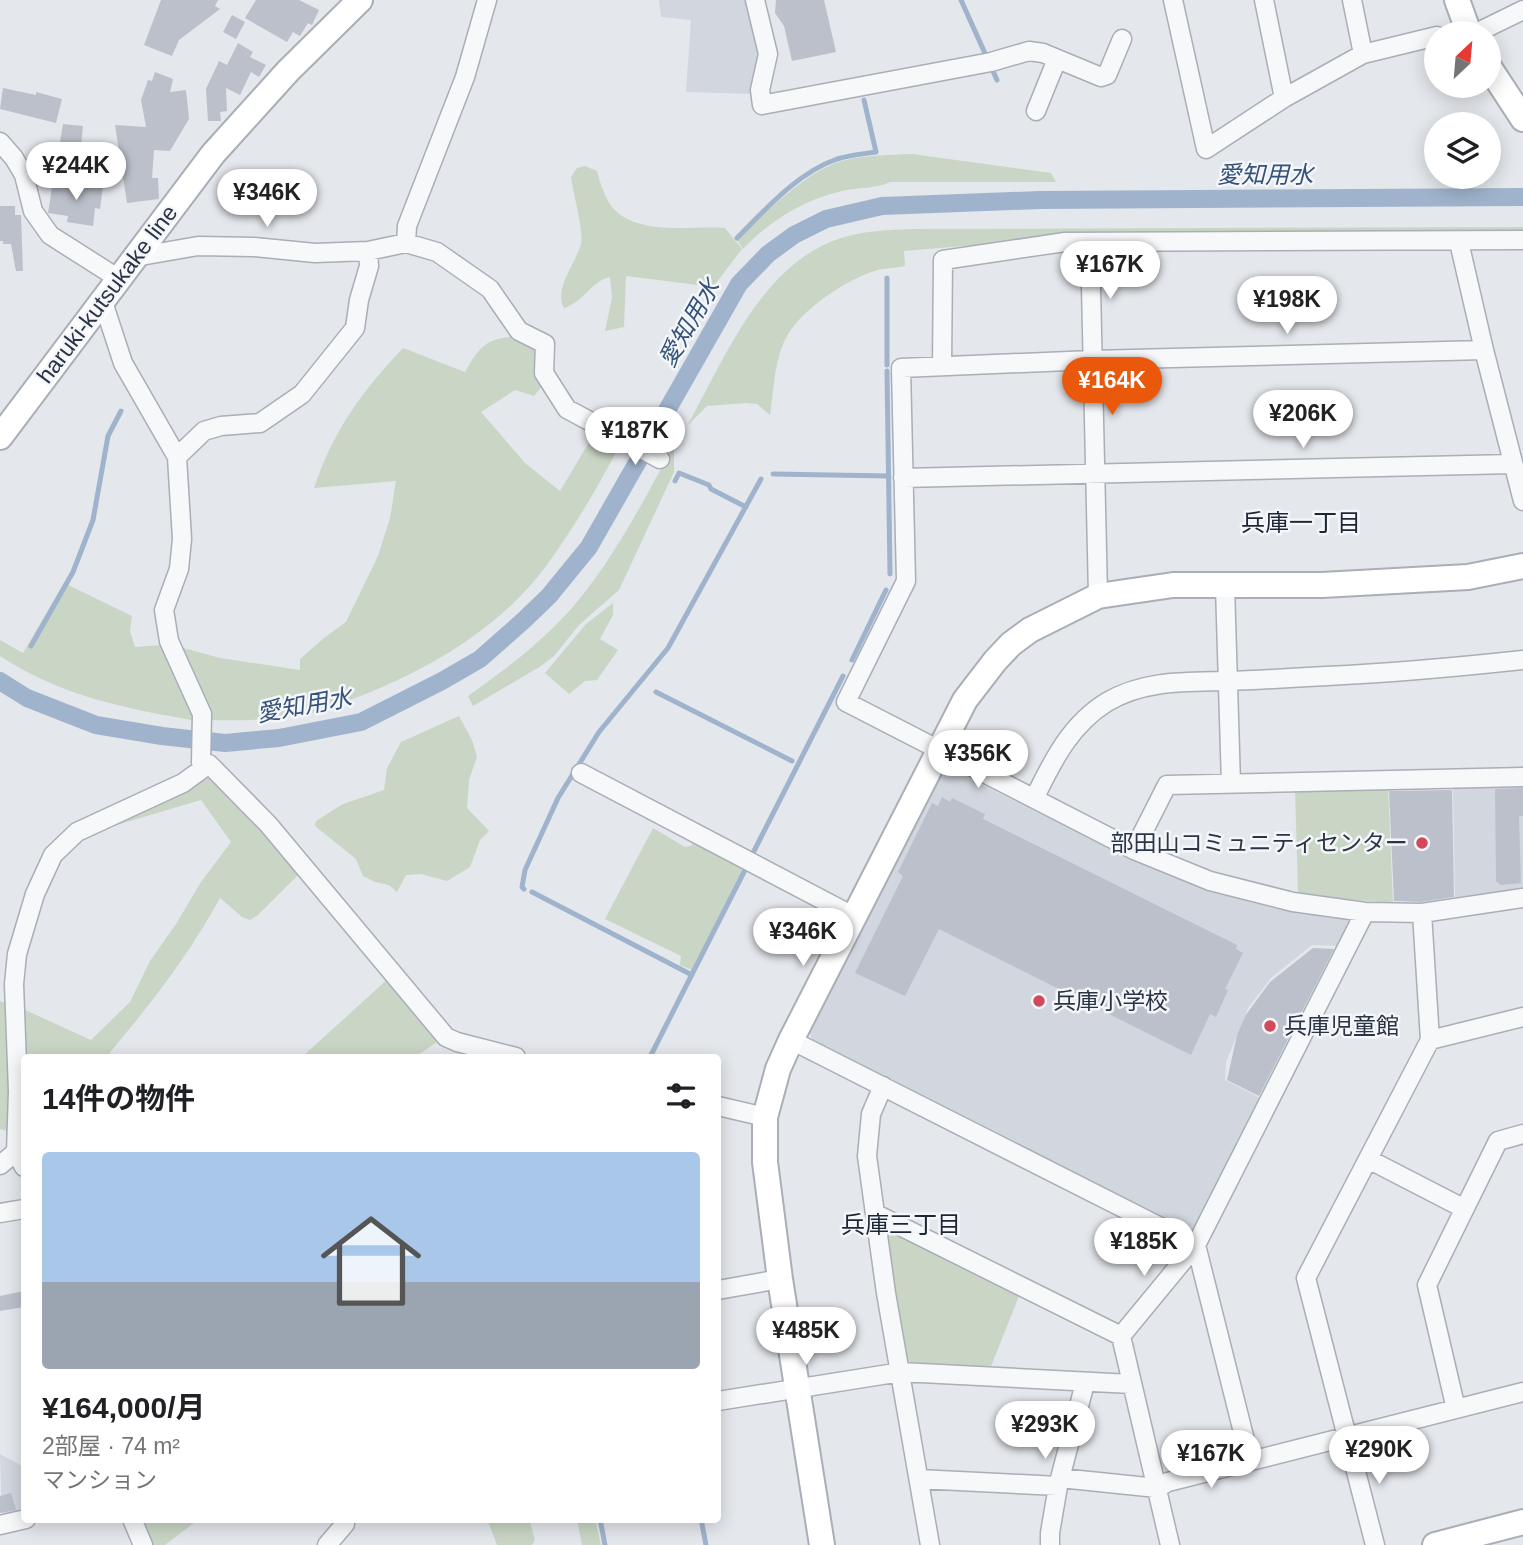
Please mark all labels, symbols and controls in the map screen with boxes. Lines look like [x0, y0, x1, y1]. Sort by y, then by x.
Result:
north arrow [1424, 21, 1502, 98]
map controls [1424, 21, 1501, 189]
button: layers [1424, 112, 1501, 189]
pin: ¥244K [27, 142, 125, 202]
text: ¥244K [42, 152, 110, 178]
water label: 愛知用水 [1217, 161, 1316, 188]
pin: ¥346K [218, 170, 316, 229]
text: ¥346K [233, 179, 301, 205]
street label: haruki-kutsukake line [32, 200, 182, 388]
pin: ¥167K [1061, 242, 1159, 301]
text: ¥167K [1076, 251, 1144, 277]
water label: 愛知用水 [653, 272, 726, 371]
pin: ¥198K [1238, 276, 1336, 336]
text: ¥198K [1253, 286, 1321, 312]
pin: ¥164K [1063, 358, 1161, 417]
text: ¥164K [1078, 367, 1146, 393]
pin: ¥206K [1254, 391, 1352, 450]
text: ¥206K [1269, 400, 1337, 426]
pin: ¥187K [586, 407, 684, 467]
text: ¥187K [601, 417, 669, 443]
district label: 兵庫一丁目 [1241, 509, 1361, 536]
water label: 愛知用水 [254, 683, 357, 727]
pin: ¥356K [929, 730, 1027, 790]
text: ¥356K [944, 740, 1012, 766]
place label: 部田山コミュニティセンター [1110, 830, 1408, 856]
marker: 部田山コミュニティセンター [1414, 835, 1430, 851]
pin: ¥346K [754, 908, 852, 968]
text: ¥346K [769, 918, 837, 944]
place label: 兵庫小学校 [1053, 988, 1168, 1014]
marker: 兵庫小学校 [1031, 993, 1047, 1009]
place label: 兵庫児童館 [1284, 1013, 1399, 1039]
marker: 兵庫児童館 [1262, 1018, 1278, 1034]
icon: filters [662, 1077, 700, 1115]
text: 14件の物件 [42, 1082, 195, 1115]
icon: home [308, 1198, 434, 1324]
district label: 兵庫三丁目 [841, 1211, 961, 1238]
pin: ¥185K [1095, 1218, 1193, 1278]
text: ¥185K [1110, 1228, 1178, 1254]
pin: ¥485K [757, 1308, 855, 1367]
text: ¥485K [772, 1317, 840, 1343]
text: ¥164,000/月 [42, 1391, 205, 1424]
pin: ¥293K [996, 1402, 1094, 1461]
text: ¥293K [1011, 1411, 1079, 1437]
pin: ¥290K [1330, 1426, 1428, 1486]
pin: ¥167K [1162, 1430, 1260, 1490]
text: 2部屋 · 74 m² [42, 1433, 180, 1459]
text: ¥290K [1345, 1436, 1413, 1462]
text: ¥167K [1177, 1440, 1245, 1466]
text: マンション [42, 1467, 157, 1493]

